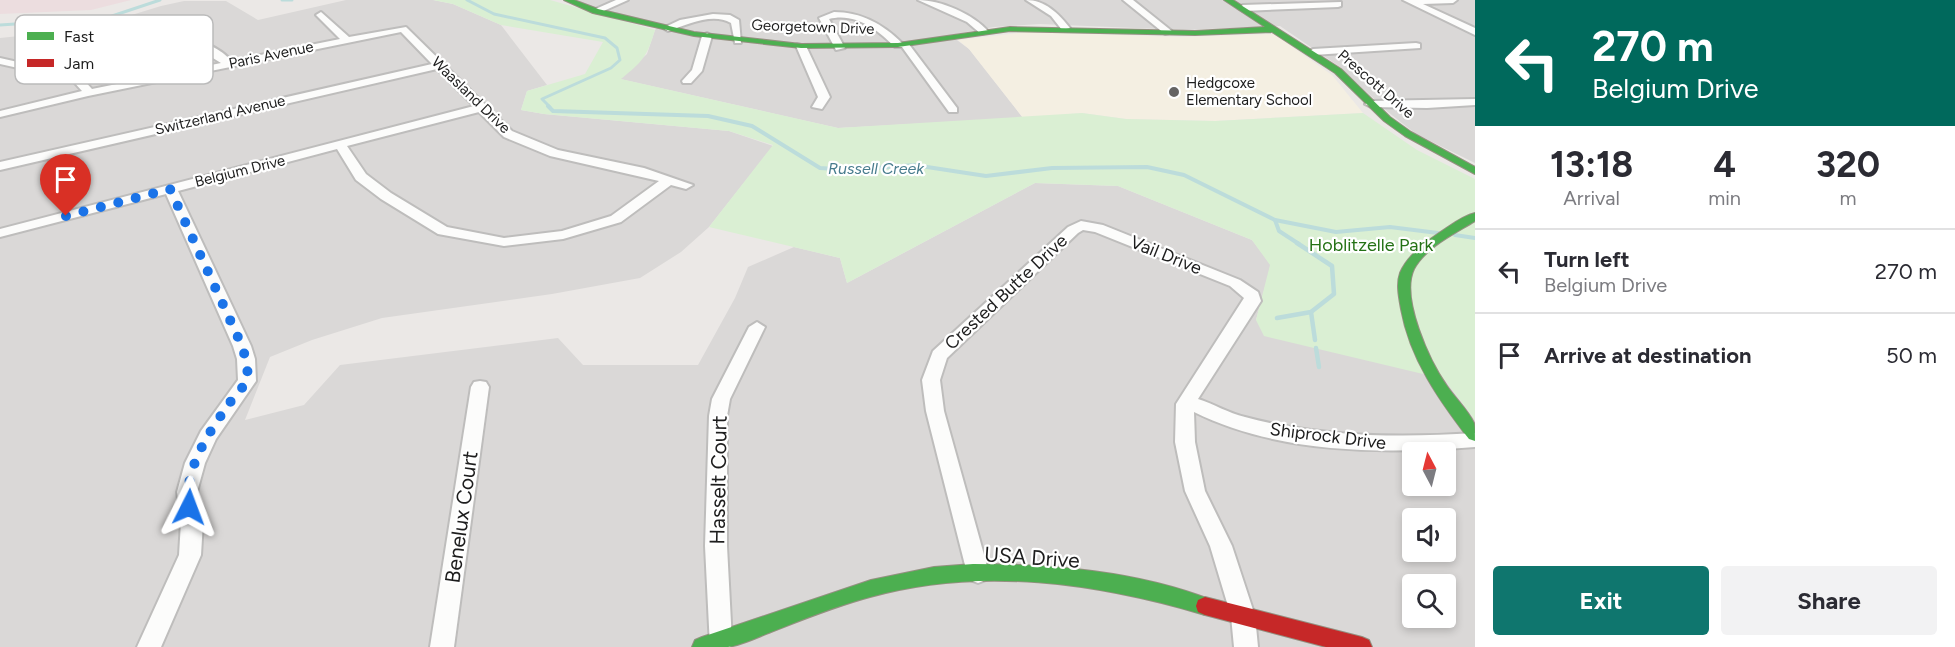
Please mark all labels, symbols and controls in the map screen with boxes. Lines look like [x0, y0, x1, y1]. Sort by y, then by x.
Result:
legend [15, 15, 213, 84]
street label: Georgetown Drive [751, 16, 875, 38]
text: 270 m [1592, 21, 1714, 72]
icon: left [1493, 24, 1571, 102]
text: Fast [64, 27, 94, 46]
street label: Paris Avenue [227, 37, 315, 73]
street label: Prescott Drive [1334, 46, 1418, 122]
street label: Waasland Drive [428, 53, 514, 137]
text: Jam [64, 54, 94, 73]
text: Belgium Drive [1592, 72, 1758, 105]
place label: Hedgcoxe Elementary School [1186, 74, 1312, 109]
marker: Hedgcoxe Elementary School [1167, 85, 1181, 99]
street label: Switzerland Avenue [153, 91, 287, 139]
text: 13:18 [1550, 143, 1633, 186]
text: 4 [1713, 143, 1736, 186]
text: 320 [1816, 143, 1880, 186]
street label: Belgium Drive [193, 151, 287, 191]
pin [40, 154, 91, 216]
water label: Russell Creek [828, 159, 925, 178]
icon: arrive [49, 163, 82, 196]
text: Arrival [1563, 186, 1620, 210]
text: min [1708, 186, 1741, 210]
text: m [1839, 186, 1856, 210]
street label: Crested Butte Drive [940, 229, 1072, 354]
street label: Vail Drive [1127, 231, 1205, 279]
park label: Hoblitzelle Park [1309, 234, 1434, 256]
text: Turn left [1544, 246, 1630, 273]
icon: left [1493, 255, 1526, 288]
text: 270 m [1875, 258, 1937, 285]
text: Belgium Drive [1544, 273, 1667, 297]
icon: arrive [1493, 339, 1526, 372]
text: Arrive at destination [1544, 342, 1752, 369]
text: 50 m [1886, 342, 1937, 369]
street label: Hasselt Court [704, 415, 732, 545]
street label: Shiprock Drive [1269, 418, 1388, 454]
north arrow [1402, 442, 1456, 496]
map controls [1402, 442, 1456, 628]
street label: Benelux Court [439, 449, 483, 585]
position arrow [157, 475, 221, 539]
button: sound [1402, 508, 1456, 562]
street label: USA Drive [983, 541, 1081, 573]
button: Exit [1493, 566, 1709, 635]
button: Share [1721, 566, 1937, 635]
button: search [1402, 574, 1456, 628]

